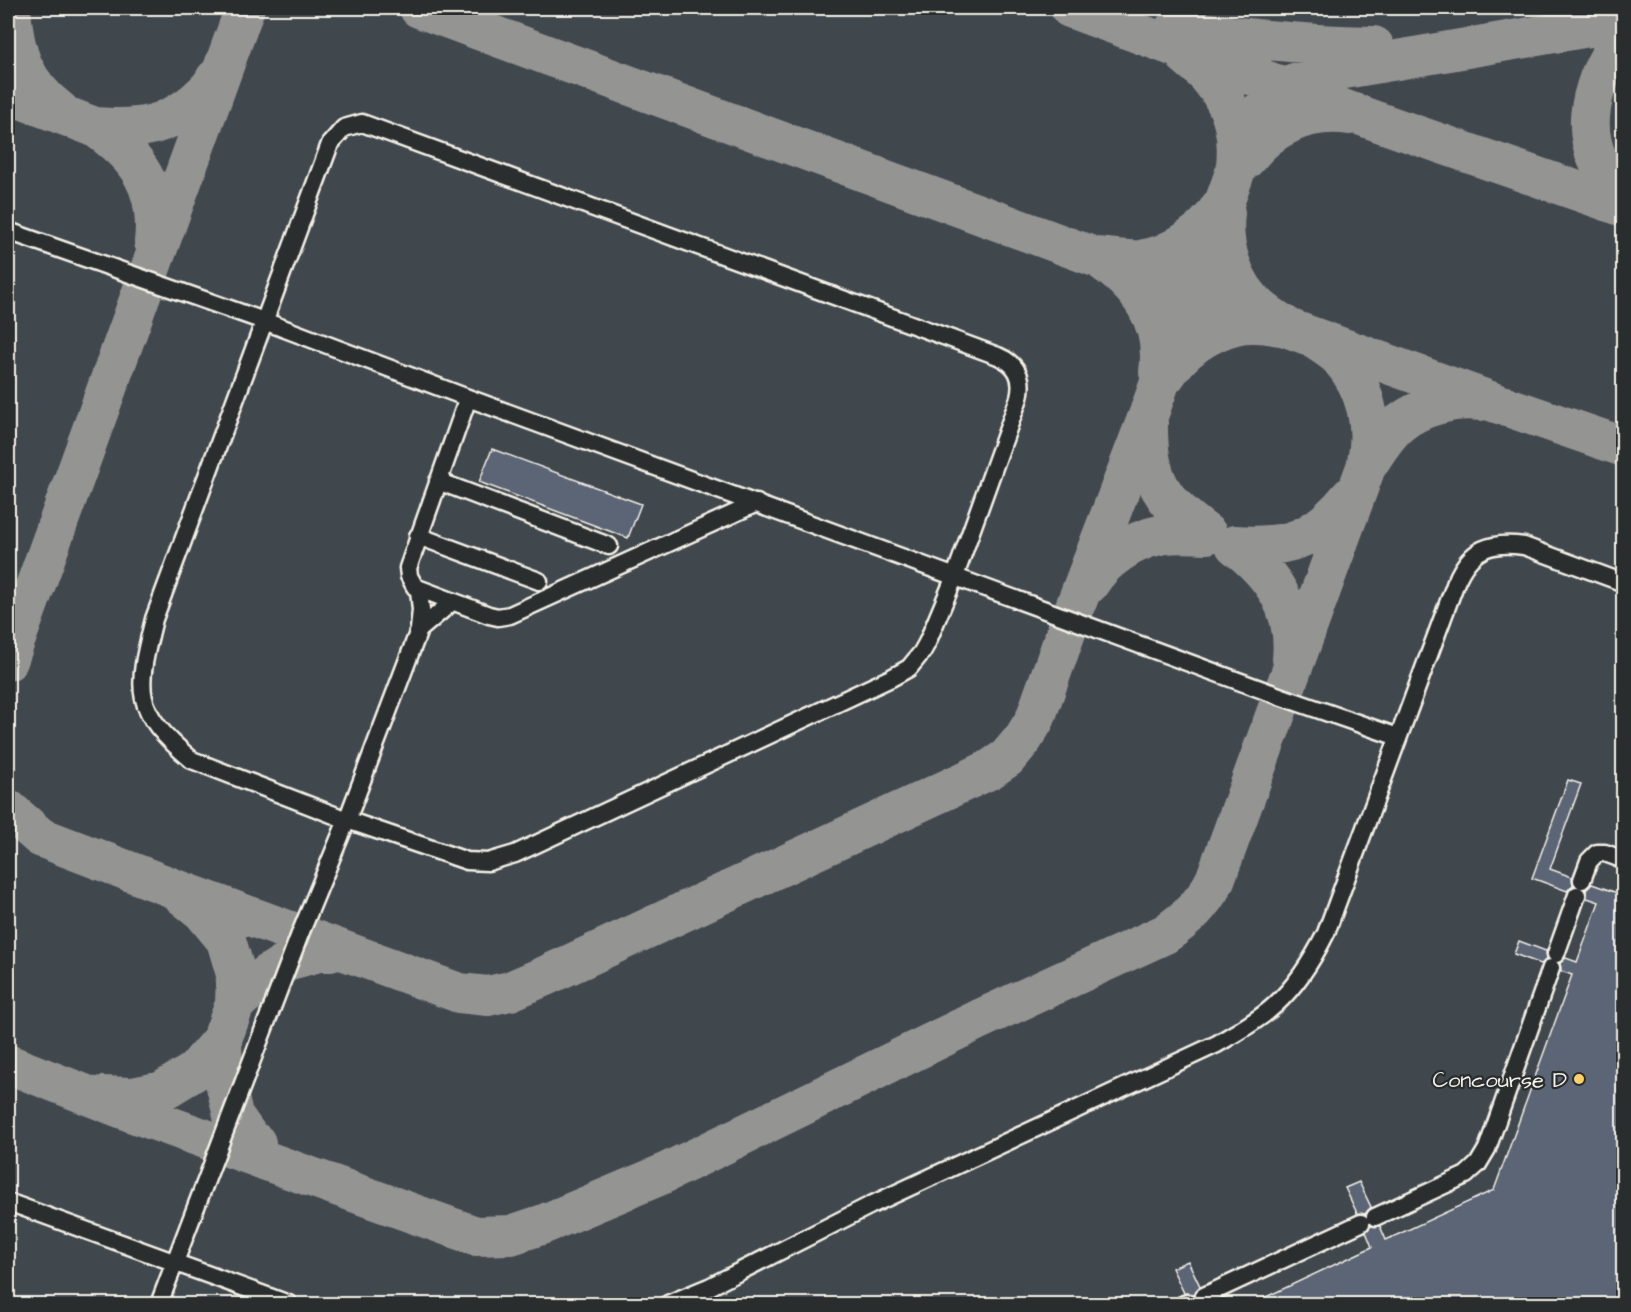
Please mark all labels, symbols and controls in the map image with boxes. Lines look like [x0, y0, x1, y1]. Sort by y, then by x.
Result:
place label: Concourse D [1432, 1065, 1567, 1096]
marker: Concourse D [1572, 1072, 1586, 1086]

